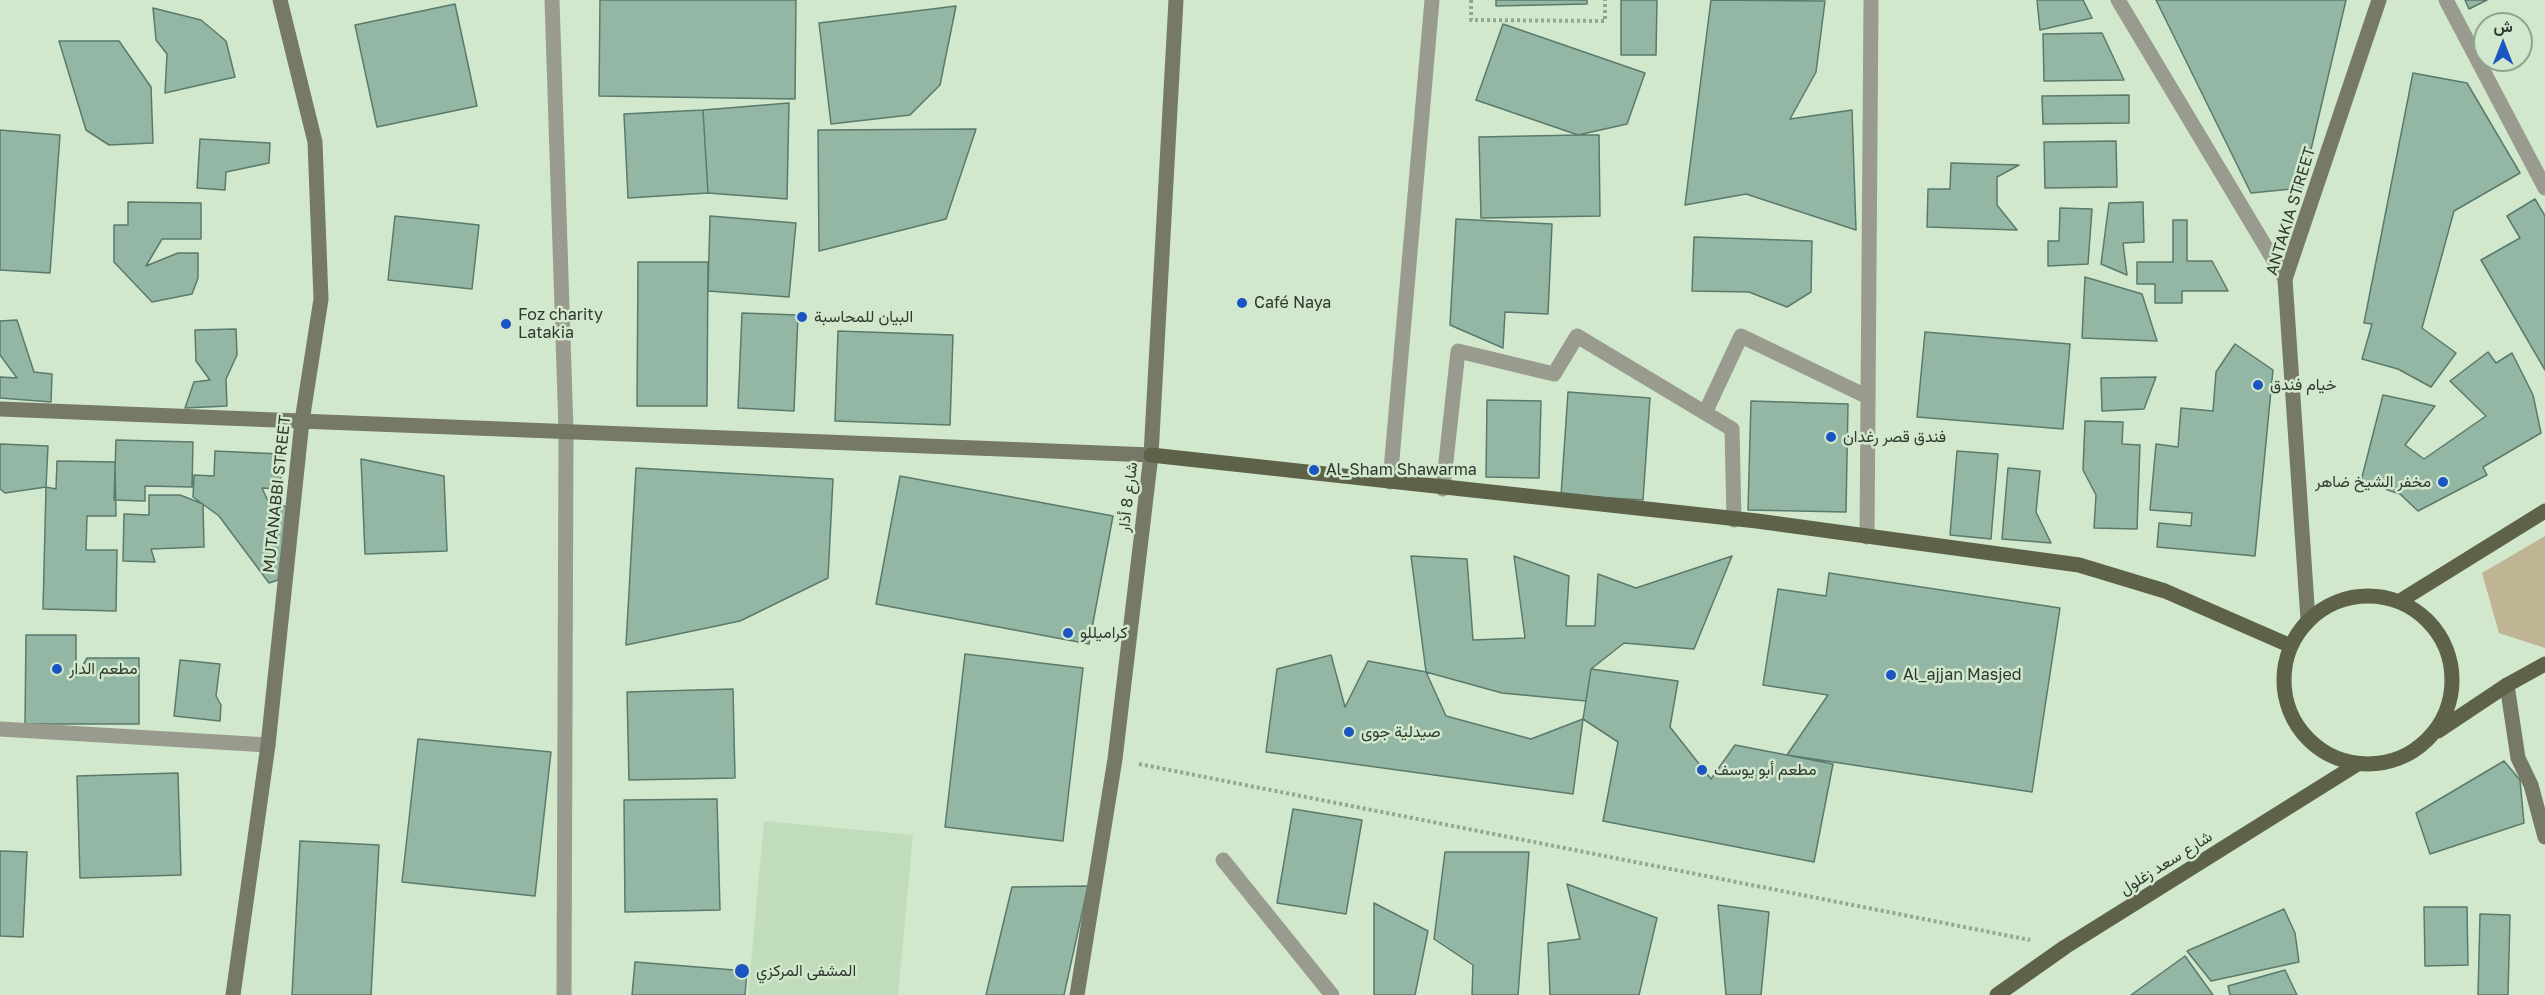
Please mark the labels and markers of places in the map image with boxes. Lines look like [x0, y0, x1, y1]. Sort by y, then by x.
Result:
place label: Café Naya [1254, 293, 1331, 313]
marker: Café Naya [1235, 296, 1249, 310]
place label: Foz charity Latakia [518, 305, 603, 343]
place label: البيان للمحاسبة [814, 307, 913, 327]
marker: البيان للمحاسبة [795, 310, 809, 324]
marker: Foz charity Latakia [499, 317, 513, 331]
place label: خيام فندق [2270, 375, 2337, 395]
marker: خيام فندق [2251, 378, 2265, 392]
place label: فندق قصر رغدان [1843, 427, 1946, 447]
marker: فندق قصر رغدان [1824, 430, 1838, 444]
place label: Al_Sham Shawarma [1326, 460, 1477, 480]
marker: Al_Sham Shawarma [1307, 463, 1321, 477]
place label: مخفر الشيخ ضاهر [2315, 472, 2431, 492]
marker: مخفر الشيخ ضاهر [2436, 475, 2450, 489]
place label: كراميللو [1080, 623, 1128, 643]
marker: كراميللو [1061, 626, 1075, 640]
place label: مطعم الدار [69, 659, 138, 679]
marker: مطعم الدار [50, 662, 64, 676]
place label: Al_ajjan Masjed [1903, 665, 2022, 685]
marker: Al_ajjan Masjed [1884, 668, 1898, 682]
place label: صيدلية جوى [1361, 722, 1441, 742]
marker: صيدلية جوى [1342, 725, 1356, 739]
place label: مطعم أبو يوسف [1714, 760, 1817, 780]
marker: مطعم أبو يوسف [1695, 763, 1709, 777]
place label: المشفى المركزي [756, 961, 856, 981]
marker: المشفى المركزي [733, 962, 751, 980]

